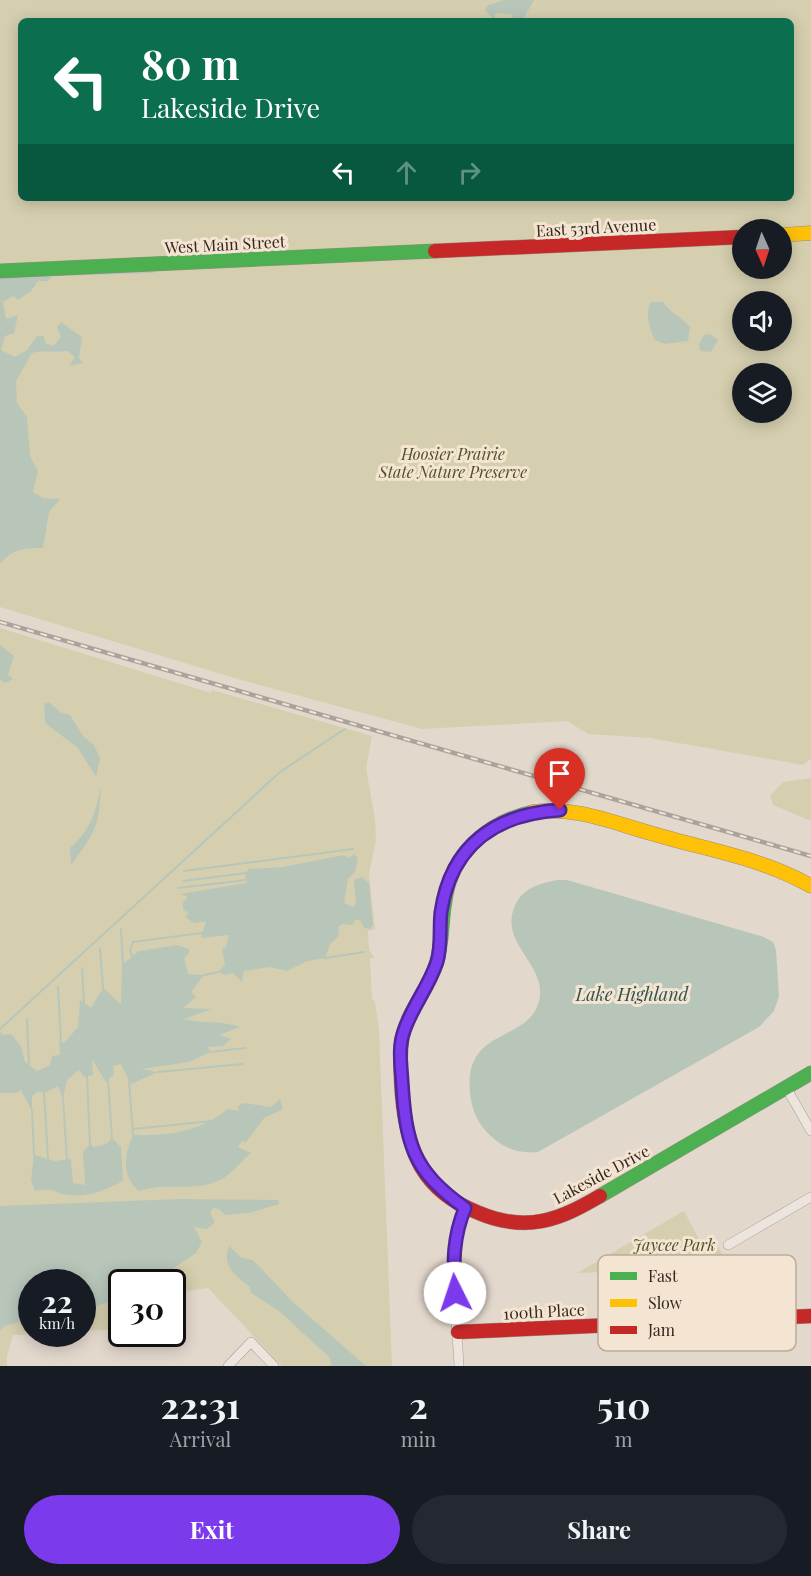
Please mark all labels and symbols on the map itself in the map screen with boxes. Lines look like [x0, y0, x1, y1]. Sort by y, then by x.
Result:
street label: East 53rd Avenue [535, 213, 657, 241]
north arrow [732, 219, 792, 279]
street label: West Main Street [163, 230, 286, 258]
park label: Hoosier Prairie State Nature Preserve [378, 443, 527, 482]
pin [534, 748, 585, 810]
water label: Lake Highland [575, 982, 690, 1006]
street label: Lakeside Drive [549, 1140, 653, 1208]
park label: Jaycee Park [633, 1234, 715, 1255]
legend [598, 1255, 796, 1351]
position arrow [423, 1261, 487, 1325]
text: Fast [648, 1265, 678, 1286]
speed limit sign: 30 [108, 1269, 186, 1347]
text: Slow [648, 1292, 683, 1313]
street label: 100th Place [503, 1298, 585, 1324]
text: Jam [647, 1319, 675, 1340]

